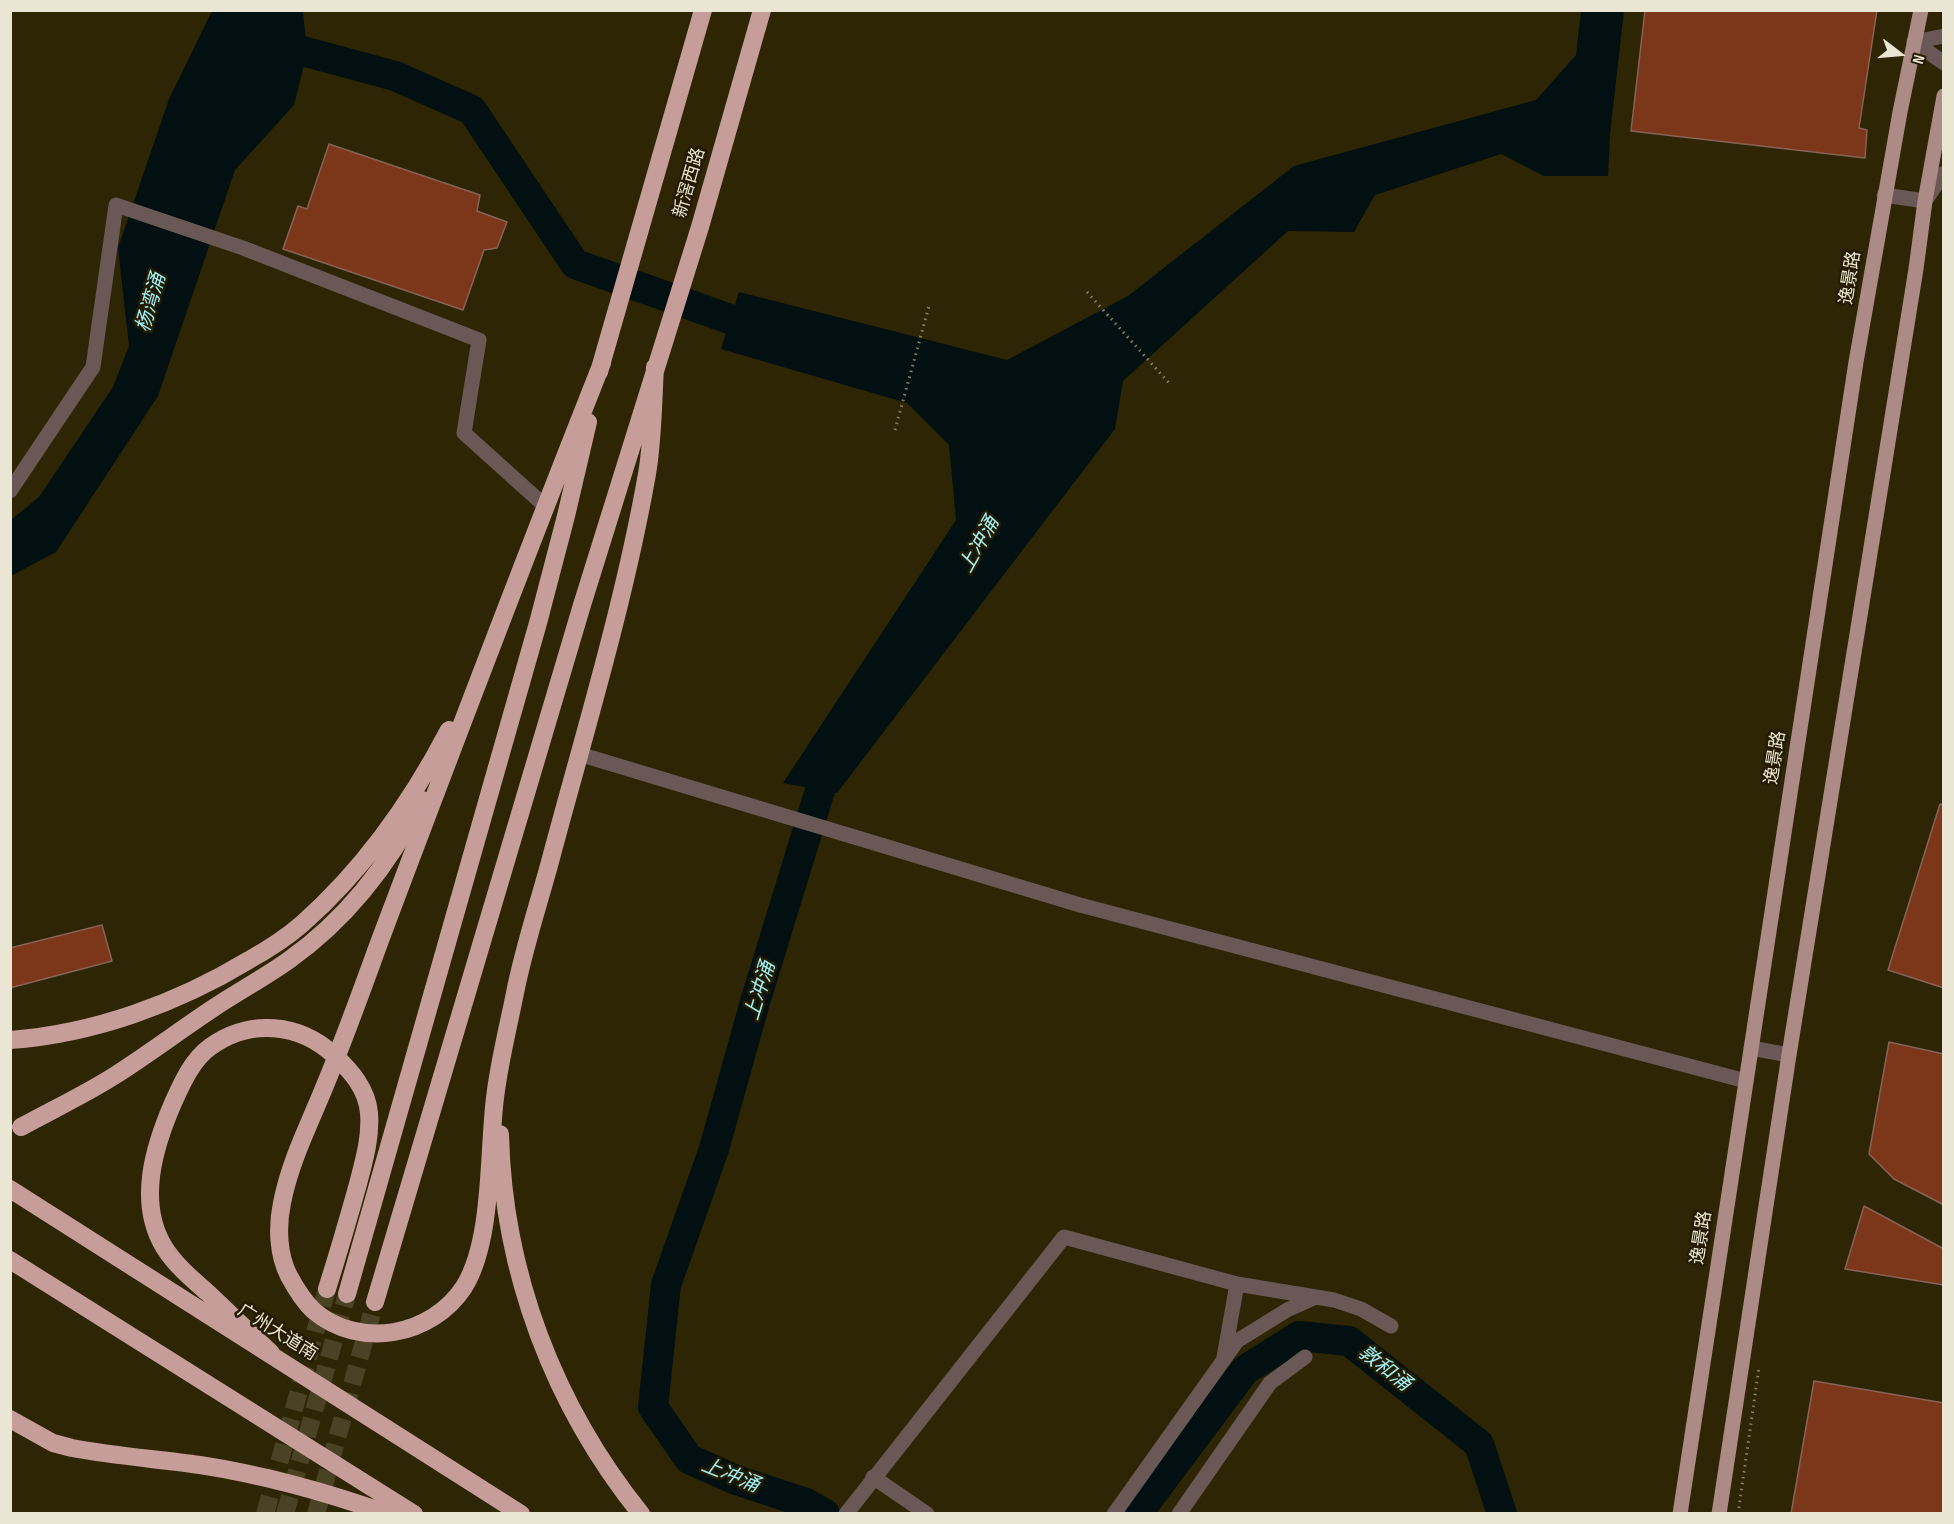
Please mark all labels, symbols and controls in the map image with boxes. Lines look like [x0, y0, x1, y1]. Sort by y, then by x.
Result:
north arrow [1870, 24, 1930, 84]
text: N [1907, 52, 1928, 66]
street label: 新滘西路 [670, 145, 710, 221]
street label: 逸景路 [1836, 250, 1866, 306]
water label: 杨湾涌 [132, 271, 172, 335]
water label: 上冲涌 [955, 513, 1005, 577]
street label: 逸景路 [1761, 730, 1791, 786]
water label: 上冲涌 [741, 959, 781, 1023]
street label: 逸景路 [1687, 1210, 1717, 1266]
street label: 广州大道南 [233, 1300, 321, 1366]
water label: 敦和涌 [1353, 1341, 1415, 1397]
water label: 上冲涌 [698, 1454, 762, 1498]

